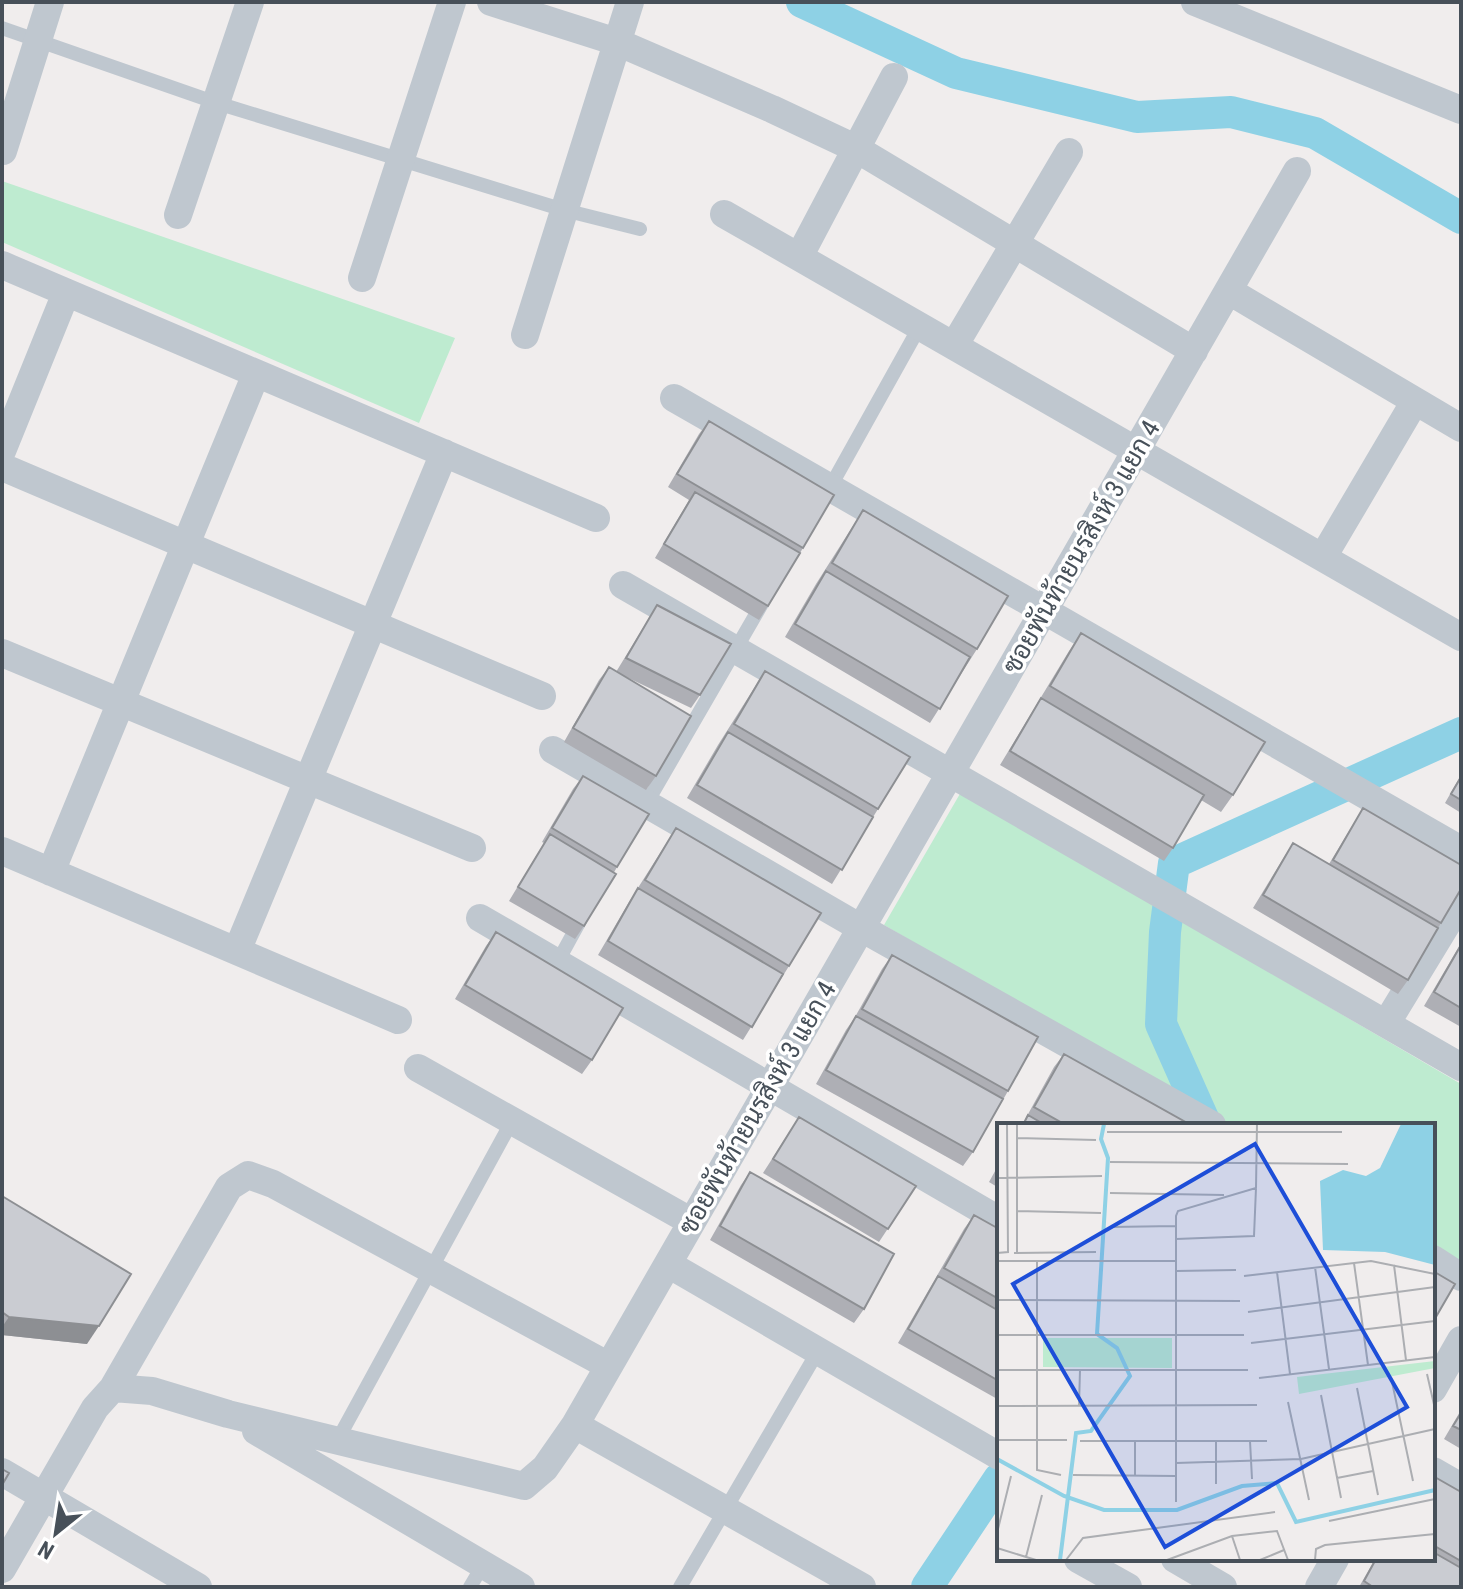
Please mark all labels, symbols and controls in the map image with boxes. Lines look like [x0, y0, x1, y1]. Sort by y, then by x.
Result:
street label: ซอยพันท้ายนรสิงห์ 3 แยก 4 [995, 414, 1166, 679]
street label: ซอยพันท้ายนรสิงห์ 3 แยก 4 [671, 975, 842, 1240]
inset map [997, 1123, 1435, 1561]
north arrow [16, 1493, 96, 1573]
text: N [34, 1536, 58, 1564]

